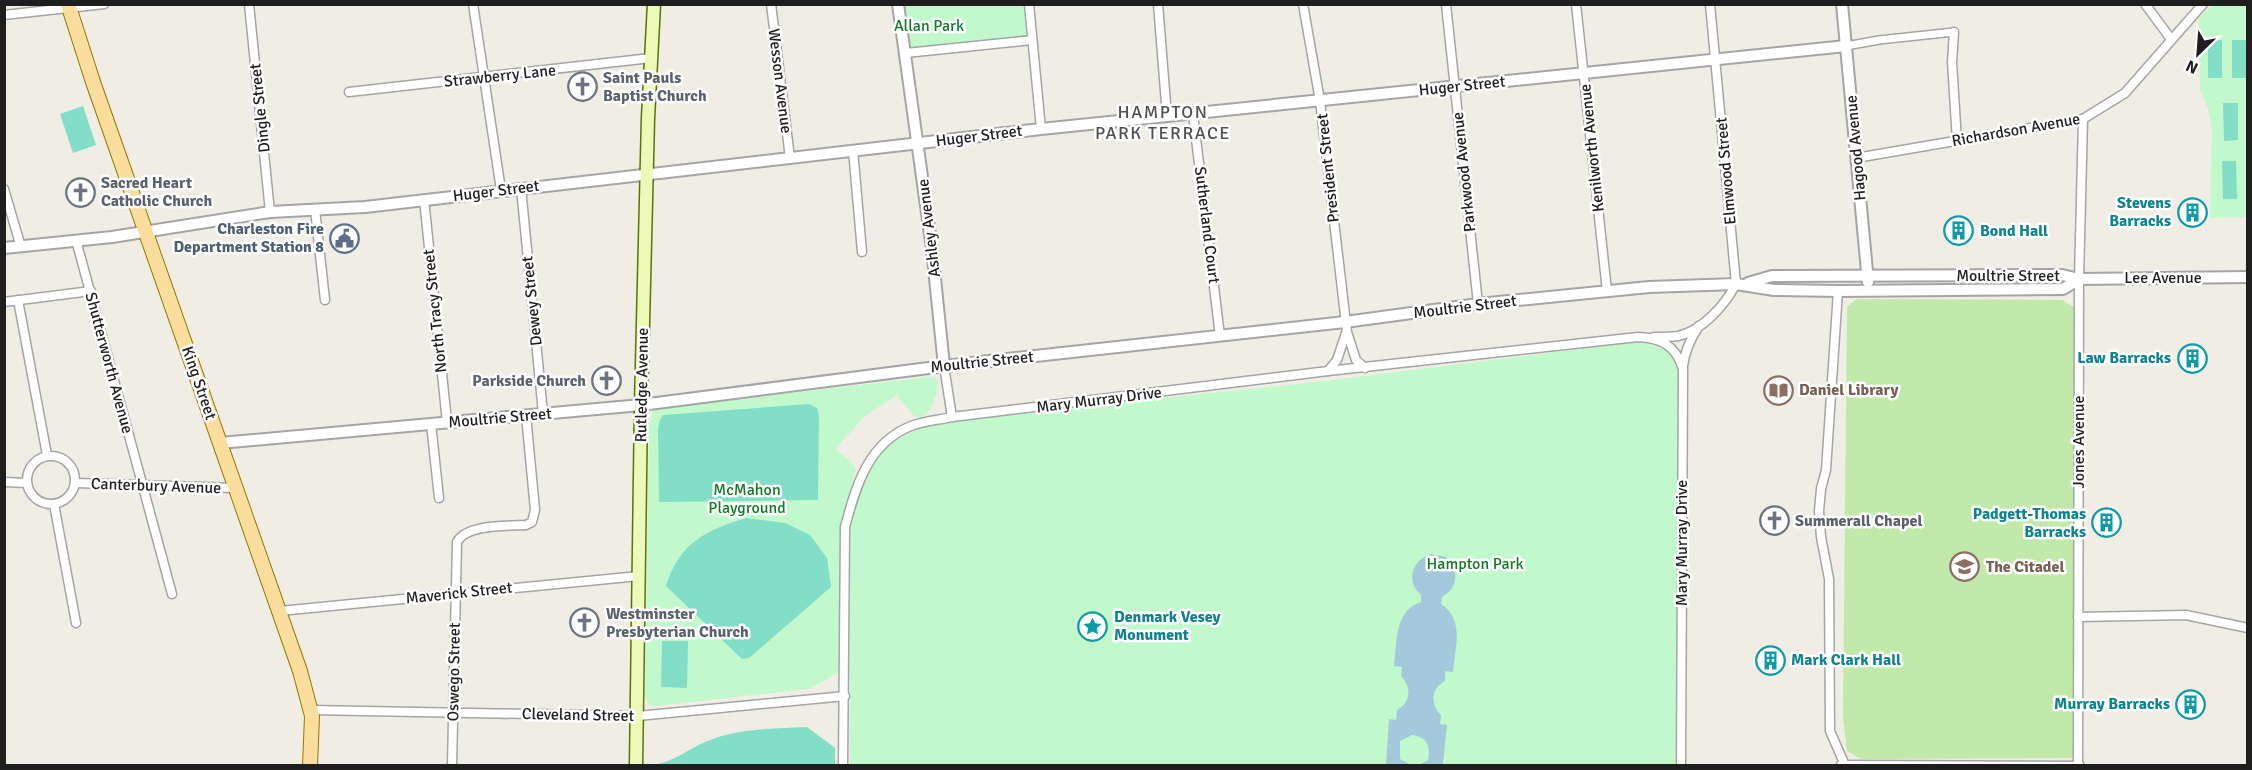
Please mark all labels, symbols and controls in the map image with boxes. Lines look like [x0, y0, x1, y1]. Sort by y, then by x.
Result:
park label: Allan Park [894, 16, 964, 36]
north arrow [2168, 24, 2228, 84]
street label: Wesson Avenue [764, 27, 796, 135]
text: N [2183, 55, 2201, 78]
street label: Strawberry Lane [443, 60, 557, 92]
street label: Dingle Street [245, 62, 275, 154]
place label: Saint Pauls Baptist Church [603, 68, 707, 106]
church icon: Saint Pauls Baptist Church [566, 71, 598, 103]
street label: Huger Street [1418, 71, 1507, 100]
street label: Kenilworth Avenue [1575, 83, 1609, 213]
street label: Hagood Avenue [1841, 94, 1871, 202]
district label: HAMPTON PARK TERRACE [1095, 101, 1231, 144]
street label: Richardson Avenue [1950, 109, 2082, 151]
street label: Parkwood Avenue [1448, 111, 1480, 233]
street label: President Street [1312, 112, 1344, 224]
street label: Elmwood Street [1711, 116, 1741, 226]
street label: Huger Street [935, 121, 1024, 151]
street label: Sutherland Court [1190, 165, 1224, 285]
place label: Sacred Heart Catholic Church [101, 173, 212, 211]
church icon: Sacred Heart Catholic Church [64, 176, 96, 208]
street label: Huger Street [452, 176, 541, 206]
street label: Ashley Avenue [913, 178, 945, 278]
place label: Stevens Barracks [2109, 193, 2171, 231]
building icon: Stevens Barracks [2176, 196, 2208, 228]
building icon: Bond Hall [1943, 215, 1975, 247]
place label: Charleston Fire Department Station 8 [173, 219, 324, 257]
place label: Bond Hall [1980, 221, 2048, 241]
public building icon: Charleston Fire Department Station 8 [329, 222, 361, 254]
street label: North Tracy Street [419, 248, 451, 374]
street label: Dewey Street [517, 255, 547, 347]
street label: Moultrie Street [1956, 266, 2060, 286]
street label: Lee Avenue [2124, 268, 2202, 288]
street label: Shutterworth Avenue [81, 290, 137, 436]
street label: Moultrie Street [1412, 291, 1518, 323]
street label: Rutledge Avenue [631, 327, 653, 443]
building icon: Law Barracks [2176, 342, 2208, 374]
street label: King Street [177, 344, 221, 423]
street label: Moultrie Street [929, 347, 1035, 377]
place label: Law Barracks [2077, 348, 2171, 368]
church icon: Parkside Church [591, 365, 623, 397]
place label: Parkside Church [472, 371, 586, 391]
library icon: Daniel Library [1762, 374, 1794, 406]
place label: Daniel Library [1799, 380, 1898, 400]
street label: Mary Murray Drive [1035, 382, 1163, 418]
street label: Jones Avenue [2069, 396, 2089, 488]
street label: Moultrie Street [447, 403, 553, 432]
street label: Canterbury Avenue [91, 474, 221, 498]
park label: McMahon Playground [708, 480, 786, 518]
street label: Mary Murray Drive [1672, 480, 1692, 606]
place label: Padgett-Thomas Barracks [1973, 504, 2086, 542]
church icon: Summerall Chapel [1758, 505, 1790, 537]
building icon: Padgett-Thomas Barracks [2091, 507, 2123, 539]
place label: Summerall Chapel [1795, 511, 1923, 531]
school or university icon: The Citadel [1949, 551, 1981, 583]
park label: Hampton Park [1427, 554, 1523, 574]
place label: The Citadel [1986, 557, 2064, 577]
street label: Maverick Street [405, 577, 514, 609]
place label: Westminster Presbyterian Church [606, 604, 749, 642]
church icon: Westminster Presbyterian Church [569, 607, 601, 639]
place label: Denmark Vesey Monument [1114, 607, 1221, 645]
place icon: Denmark Vesey Monument [1077, 610, 1109, 642]
street label: Oswego Street [443, 622, 465, 722]
building icon: Mark Clark Hall [1754, 644, 1786, 676]
place label: Mark Clark Hall [1791, 650, 1901, 670]
building icon: Murray Barracks [2175, 688, 2207, 720]
place label: Murray Barracks [2054, 694, 2170, 714]
street label: Cleveland Street [522, 704, 635, 726]

